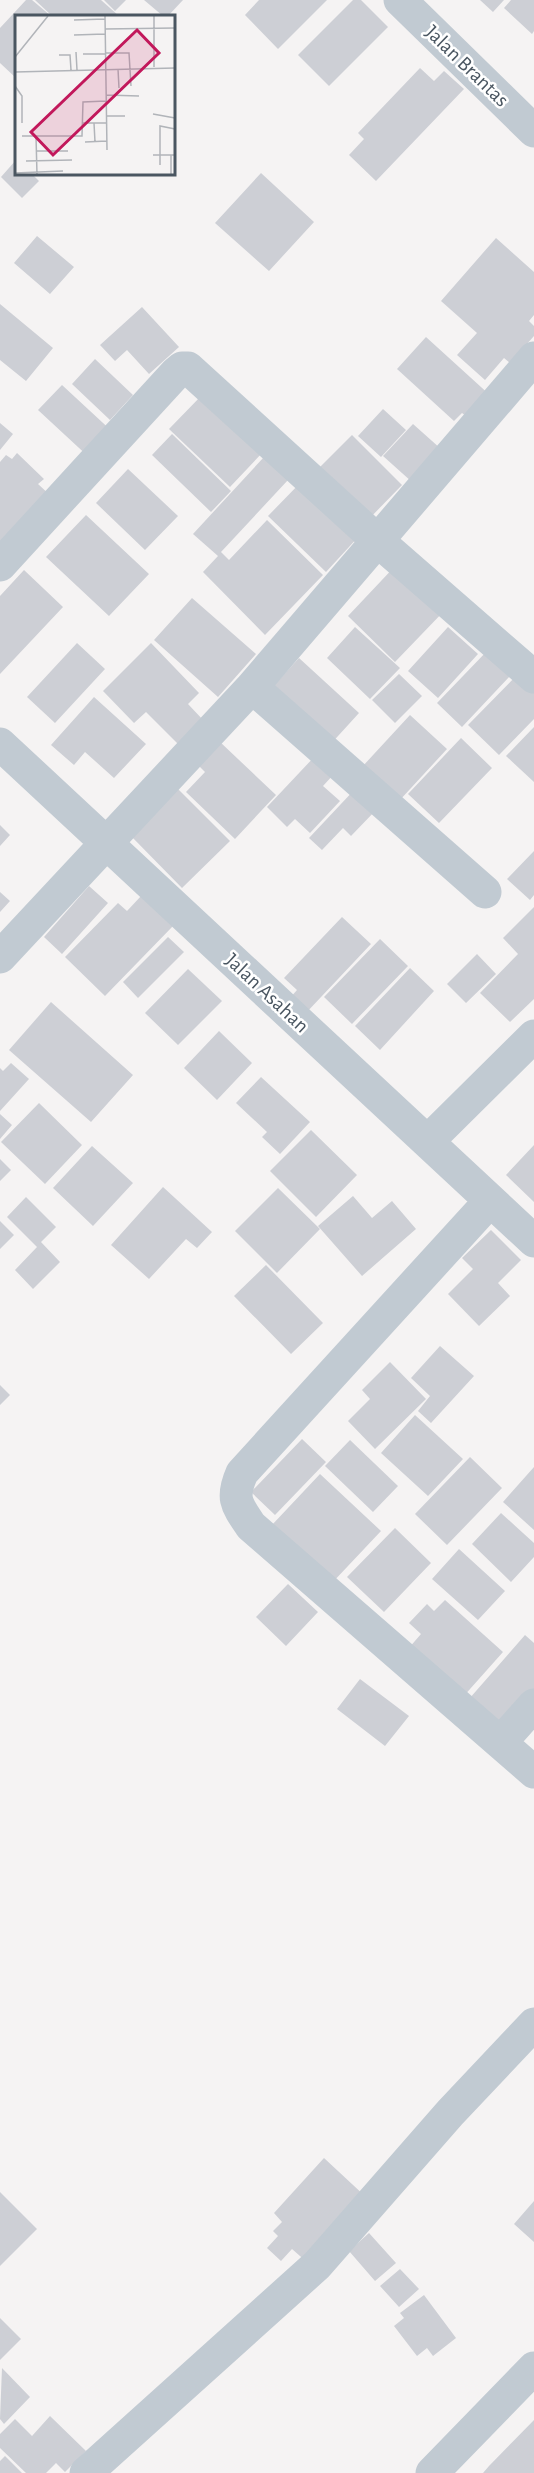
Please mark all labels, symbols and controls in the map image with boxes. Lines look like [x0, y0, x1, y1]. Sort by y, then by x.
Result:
inset map [15, 15, 176, 176]
street label: Jalan Brantas [421, 21, 513, 111]
street label: Jalan Asahan [221, 949, 313, 1037]

